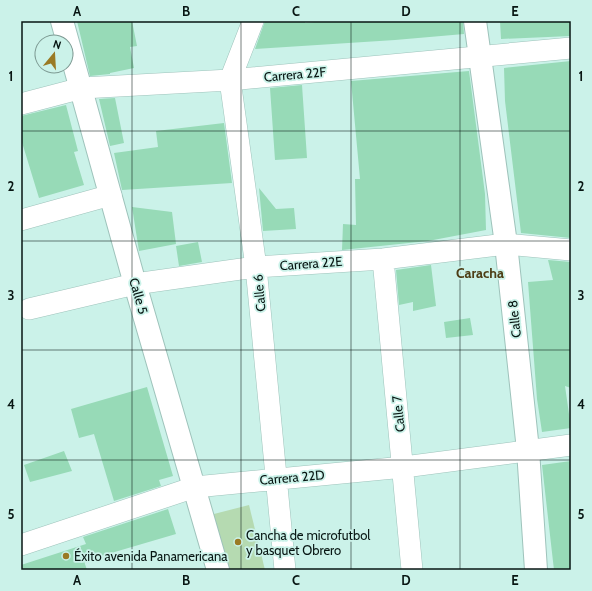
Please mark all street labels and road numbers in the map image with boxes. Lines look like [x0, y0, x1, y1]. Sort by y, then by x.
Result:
street label: Carrera 22F [263, 63, 327, 85]
street label: Carrera 22E [279, 253, 343, 273]
street label: Calle 6 [249, 274, 269, 312]
street label: Calle 5 [126, 276, 152, 316]
street label: Calle 8 [504, 299, 524, 339]
street label: Calle 7 [388, 395, 408, 433]
street label: Carrera 22D [259, 466, 325, 488]

